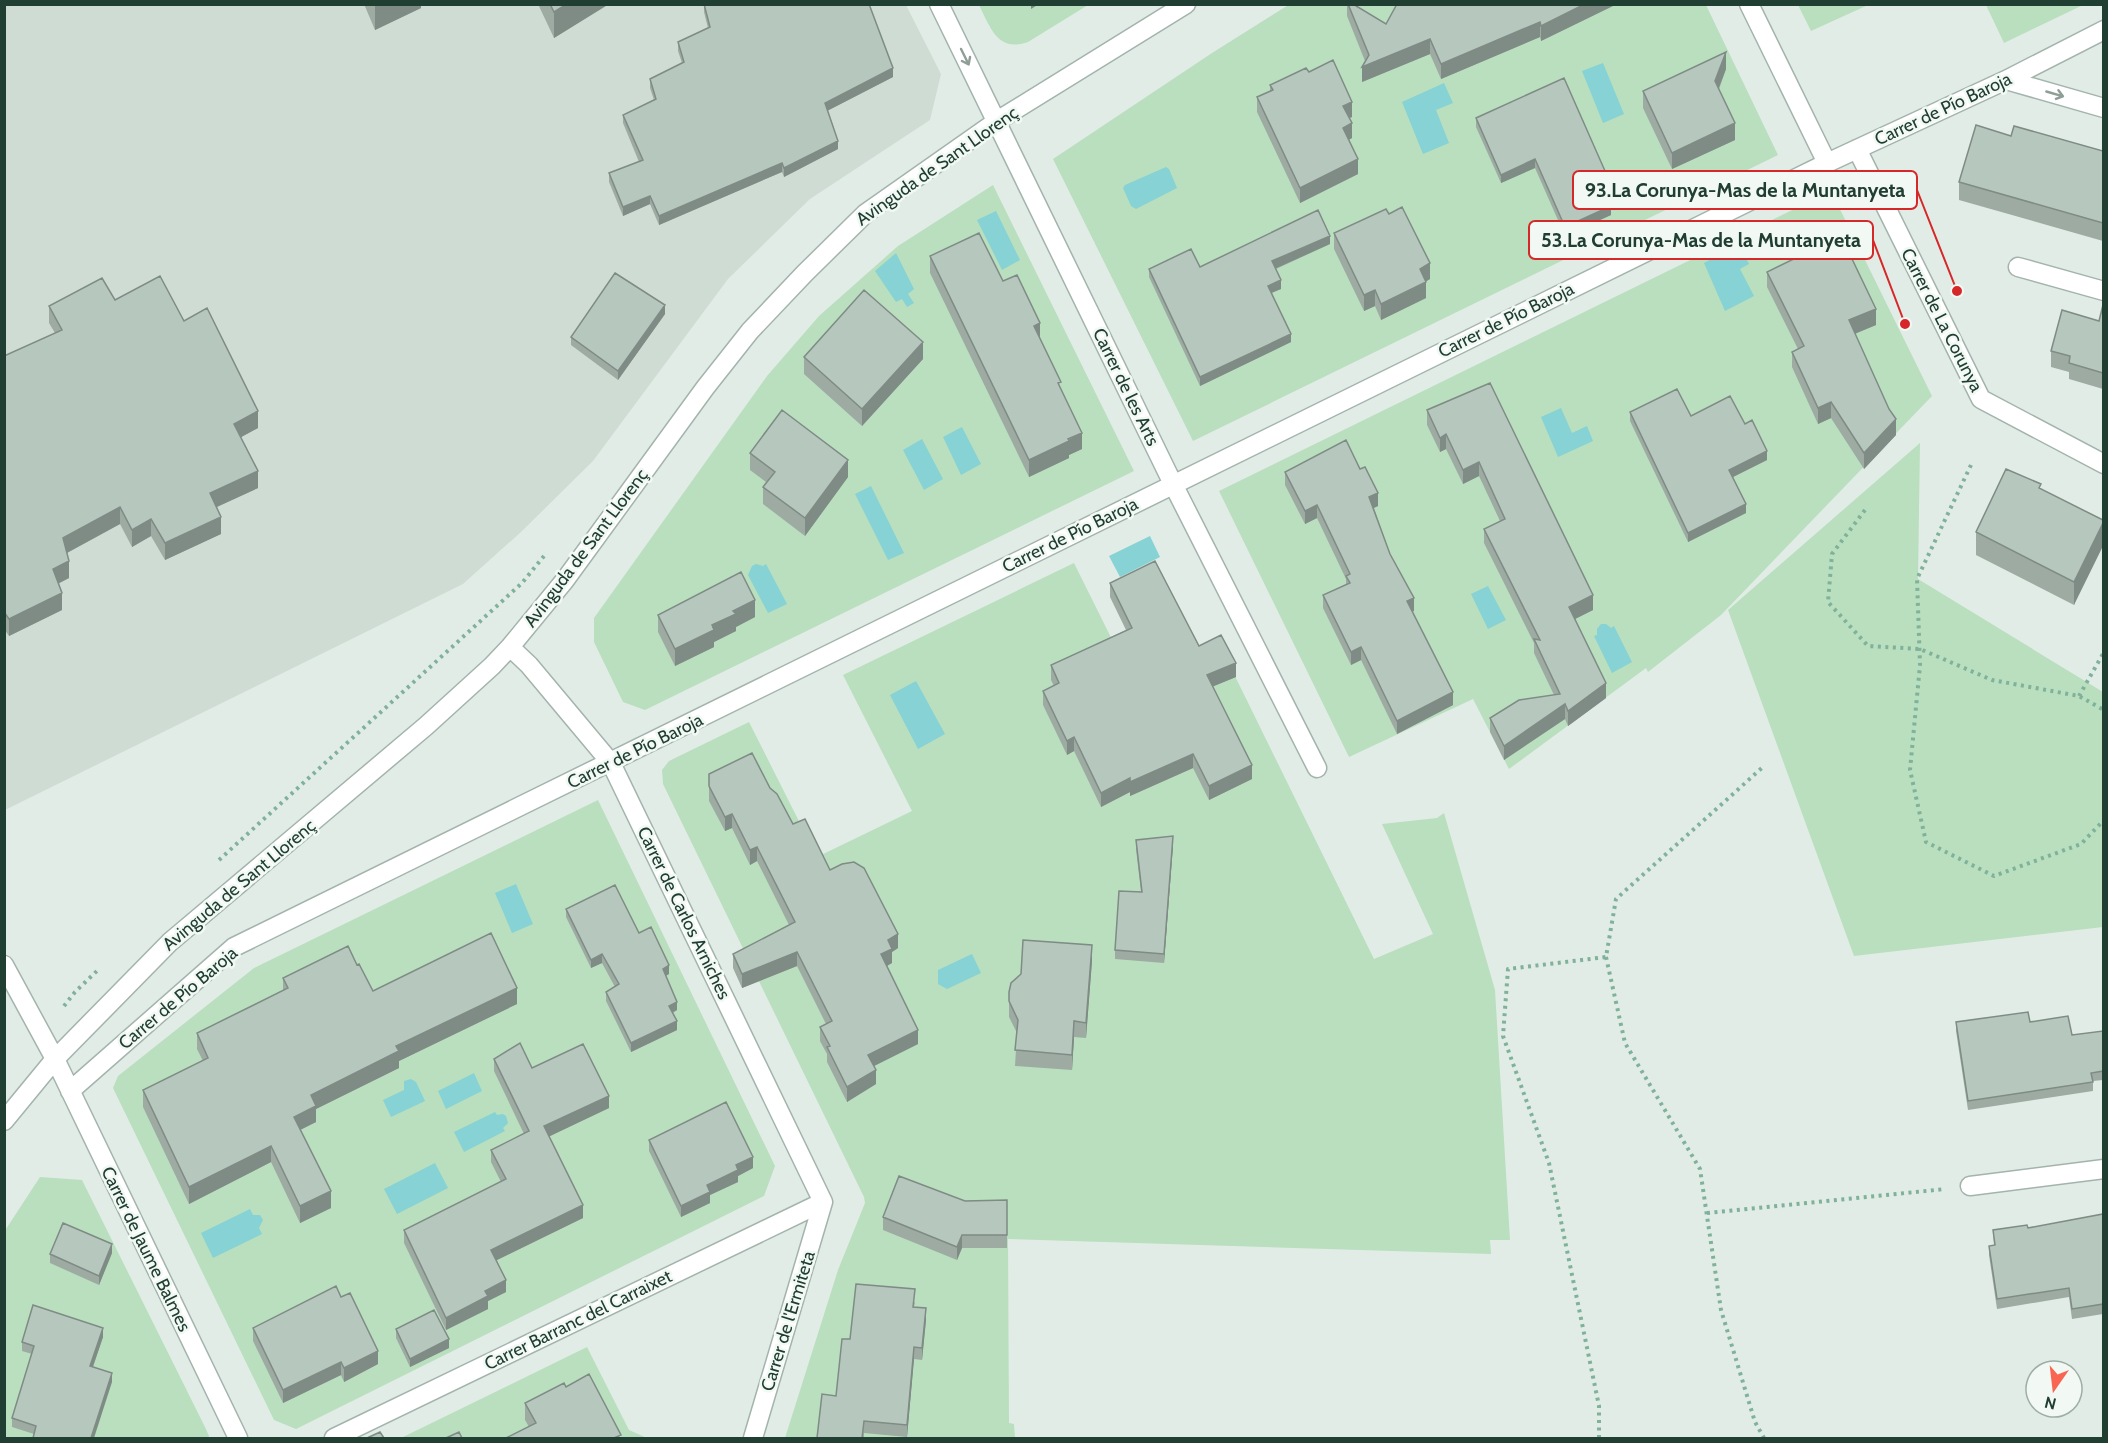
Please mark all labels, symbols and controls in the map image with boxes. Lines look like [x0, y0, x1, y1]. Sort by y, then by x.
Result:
one-way arrow [959, 48, 971, 65]
street label: Carrer de Pío Baroja [1871, 68, 2015, 150]
one-way arrow [2045, 89, 2064, 100]
street label: Avinguda de Sant Llorenç [852, 102, 1022, 230]
callout: 93.La Corunya-Mas de la Muntanyeta [1573, 171, 1917, 209]
text: 93.La Corunya-Mas de la Muntanyeta [1585, 178, 1905, 202]
callout: 53.La Corunya-Mas de la Muntanyeta [1529, 221, 1873, 259]
text: 53.La Corunya-Mas de la Muntanyeta [1541, 228, 1861, 252]
street label: Carrer de La Corunya [1896, 245, 1988, 396]
street label: Carrer de Pío Baroja [1435, 277, 1578, 362]
street label: Carrer de les Arts [1088, 325, 1164, 449]
street label: Avinguda de Sant Llorenç [519, 464, 653, 632]
street label: Carrer de Pío Baroja [999, 492, 1142, 577]
street label: Carrer de Pío Baroja [564, 708, 707, 793]
street label: Avinguda de Sant Llorenç [158, 815, 320, 955]
street label: Carrer de Carlos Arniches [633, 823, 735, 1003]
street label: Carrer de Pío Baroja [114, 942, 242, 1054]
street label: Carrer de Jaume Balmes [97, 1163, 195, 1335]
street label: Carrer de l'Ermiteta [756, 1248, 820, 1394]
street label: Carrer Barranc del Carraixet [481, 1265, 675, 1375]
north arrow [2024, 1359, 2084, 1419]
text: N [2043, 1392, 2058, 1414]

